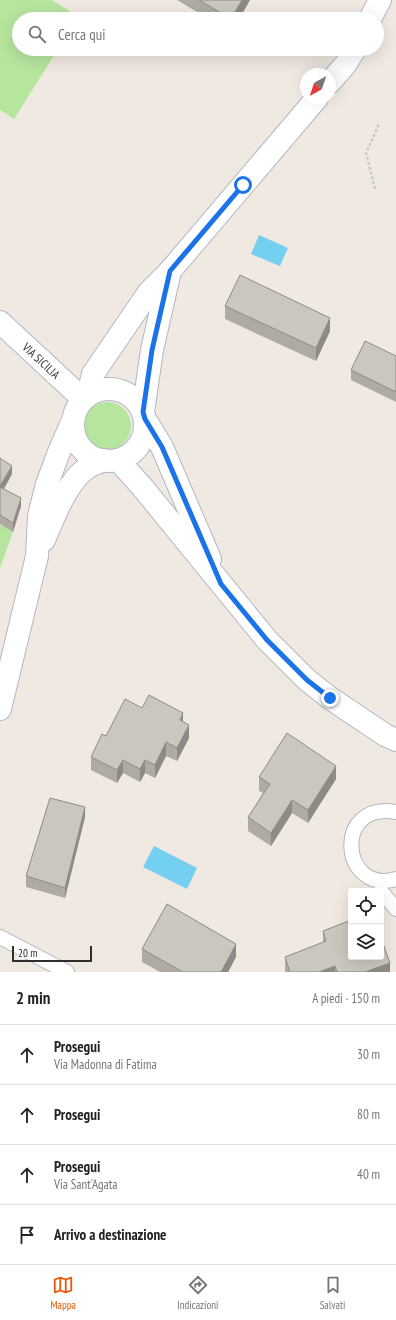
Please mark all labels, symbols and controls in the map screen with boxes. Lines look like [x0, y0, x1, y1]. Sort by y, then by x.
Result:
search box [12, 12, 384, 56]
icon: search [26, 23, 48, 45]
text: Cerca qui [58, 25, 106, 44]
north arrow [300, 68, 336, 104]
route start [234, 176, 252, 194]
street label: VIA SICILIA [19, 339, 63, 382]
route end [321, 689, 339, 707]
map controls [348, 888, 384, 960]
button: locate [348, 888, 384, 924]
button: layers [348, 924, 384, 960]
scale bar [12, 944, 92, 963]
text: 20 m [18, 946, 37, 960]
text: 2 min [16, 987, 50, 1009]
text: A piedi · 150 m [312, 990, 380, 1007]
text: Prosegui [54, 1037, 100, 1056]
icon: ahead [16, 1044, 38, 1066]
text: 30 m [357, 1046, 380, 1063]
text: Via Madonna di Fatima [54, 1056, 157, 1073]
icon: ahead [16, 1104, 38, 1126]
text: Prosegui [54, 1105, 100, 1124]
text: 80 m [357, 1106, 380, 1123]
text: Prosegui [54, 1157, 100, 1176]
icon: ahead [16, 1164, 38, 1186]
text: 40 m [357, 1166, 380, 1183]
text: Via Sant'Agata [54, 1176, 118, 1193]
icon: arrive [16, 1224, 38, 1246]
text: Arrivo a destinazione [54, 1225, 167, 1244]
tab: Mappa [51, 1274, 76, 1312]
tab: Indicazioni [177, 1274, 218, 1312]
tab: Salvati [320, 1274, 345, 1312]

